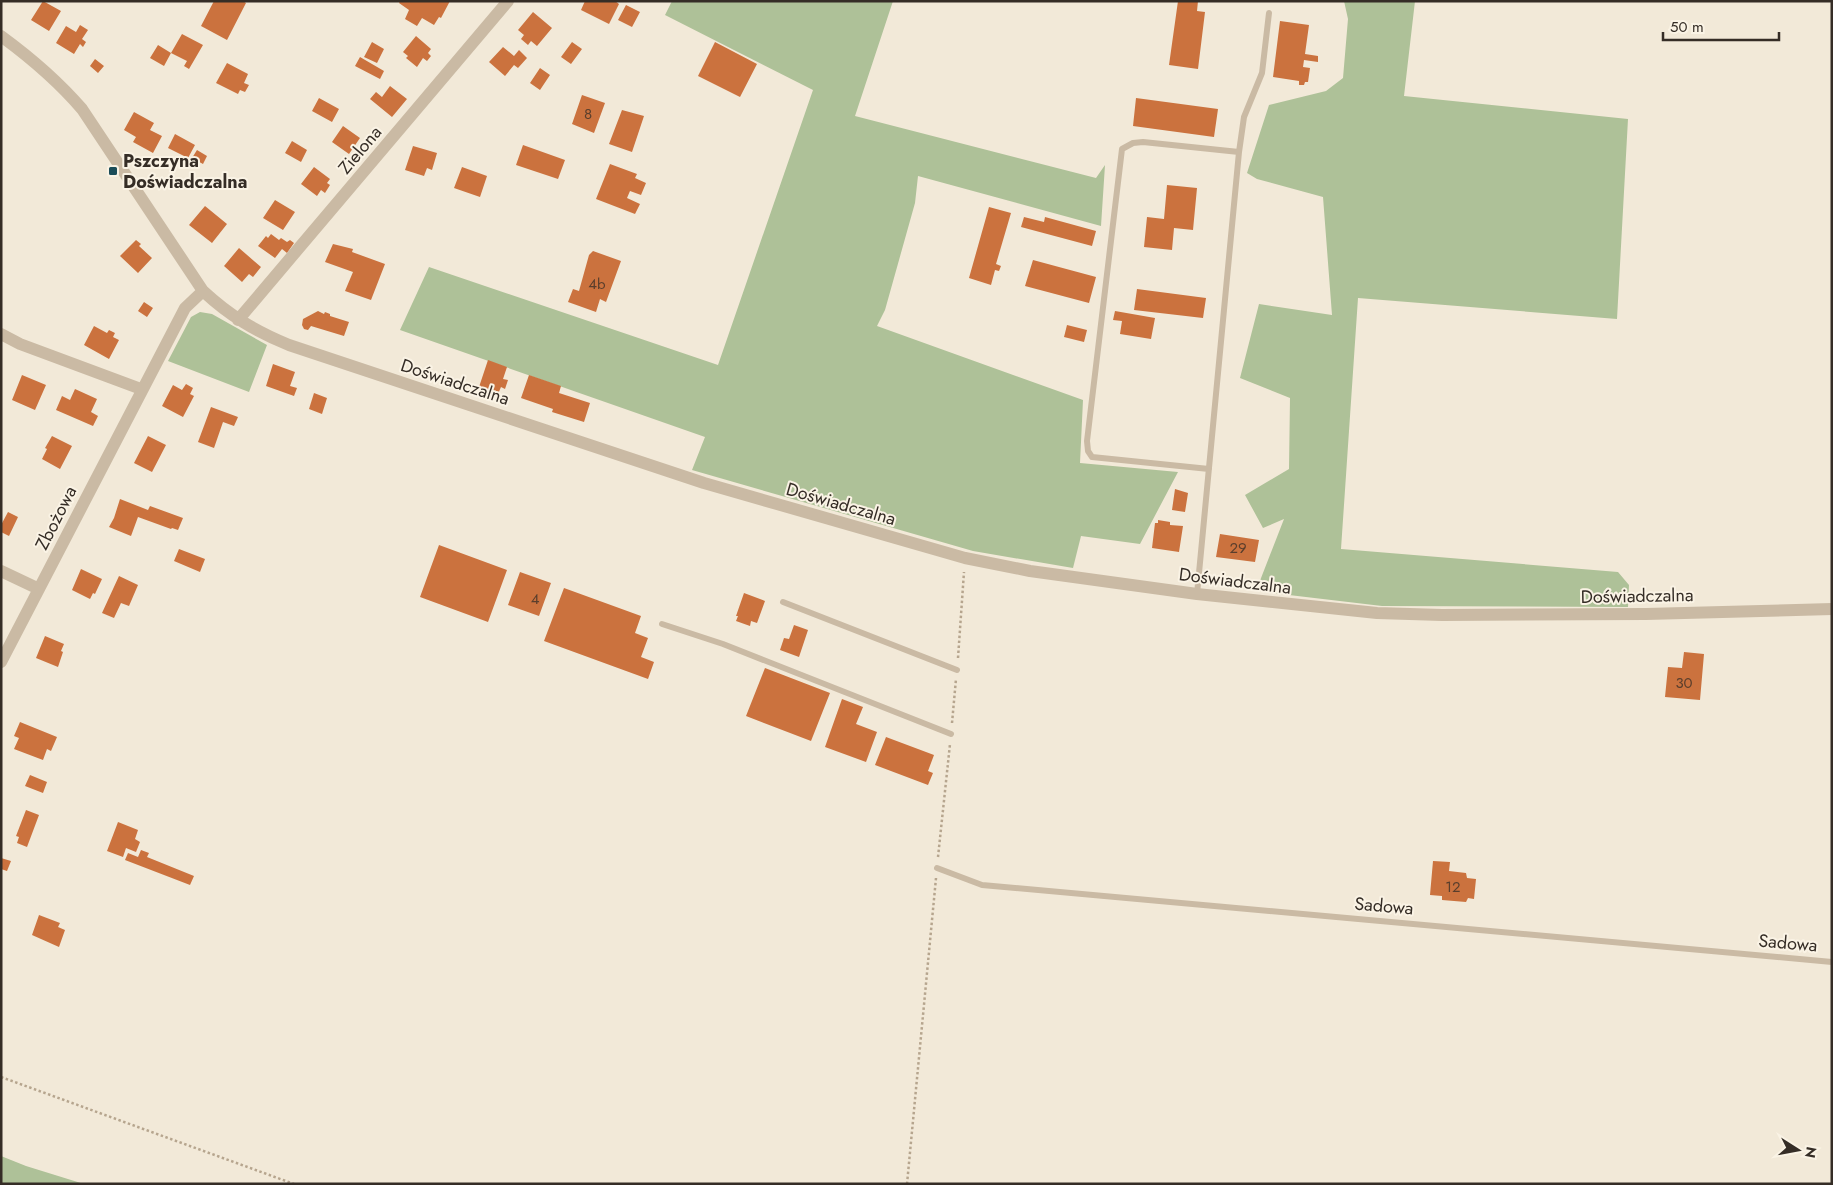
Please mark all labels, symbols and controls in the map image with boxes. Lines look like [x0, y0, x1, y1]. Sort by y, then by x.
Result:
scale bar [1663, 10, 1779, 42]
text: 50 m [1670, 16, 1704, 38]
house number: 8 [584, 103, 592, 125]
street label: Zielona [332, 120, 388, 180]
place label: Pszczyna Doświadczalna [123, 148, 247, 195]
marker: Pszczyna Doświadczalna [107, 165, 119, 177]
house number: 4b [588, 273, 606, 295]
street label: Doświadczalna [397, 352, 513, 412]
street label: Doświadczalna [783, 476, 899, 532]
street label: Zbożowa [29, 482, 83, 554]
house number: 29 [1229, 537, 1247, 559]
street label: Doświadczalna [1177, 561, 1293, 601]
street label: Doświadczalna [1580, 582, 1694, 610]
house number: 4 [531, 588, 540, 610]
house number: 30 [1675, 672, 1693, 694]
house number: 12 [1445, 876, 1461, 898]
street label: Sadowa [1353, 890, 1415, 922]
street label: Sadowa [1757, 927, 1819, 959]
north arrow [1773, 1125, 1823, 1175]
text: N [1800, 1145, 1822, 1160]

